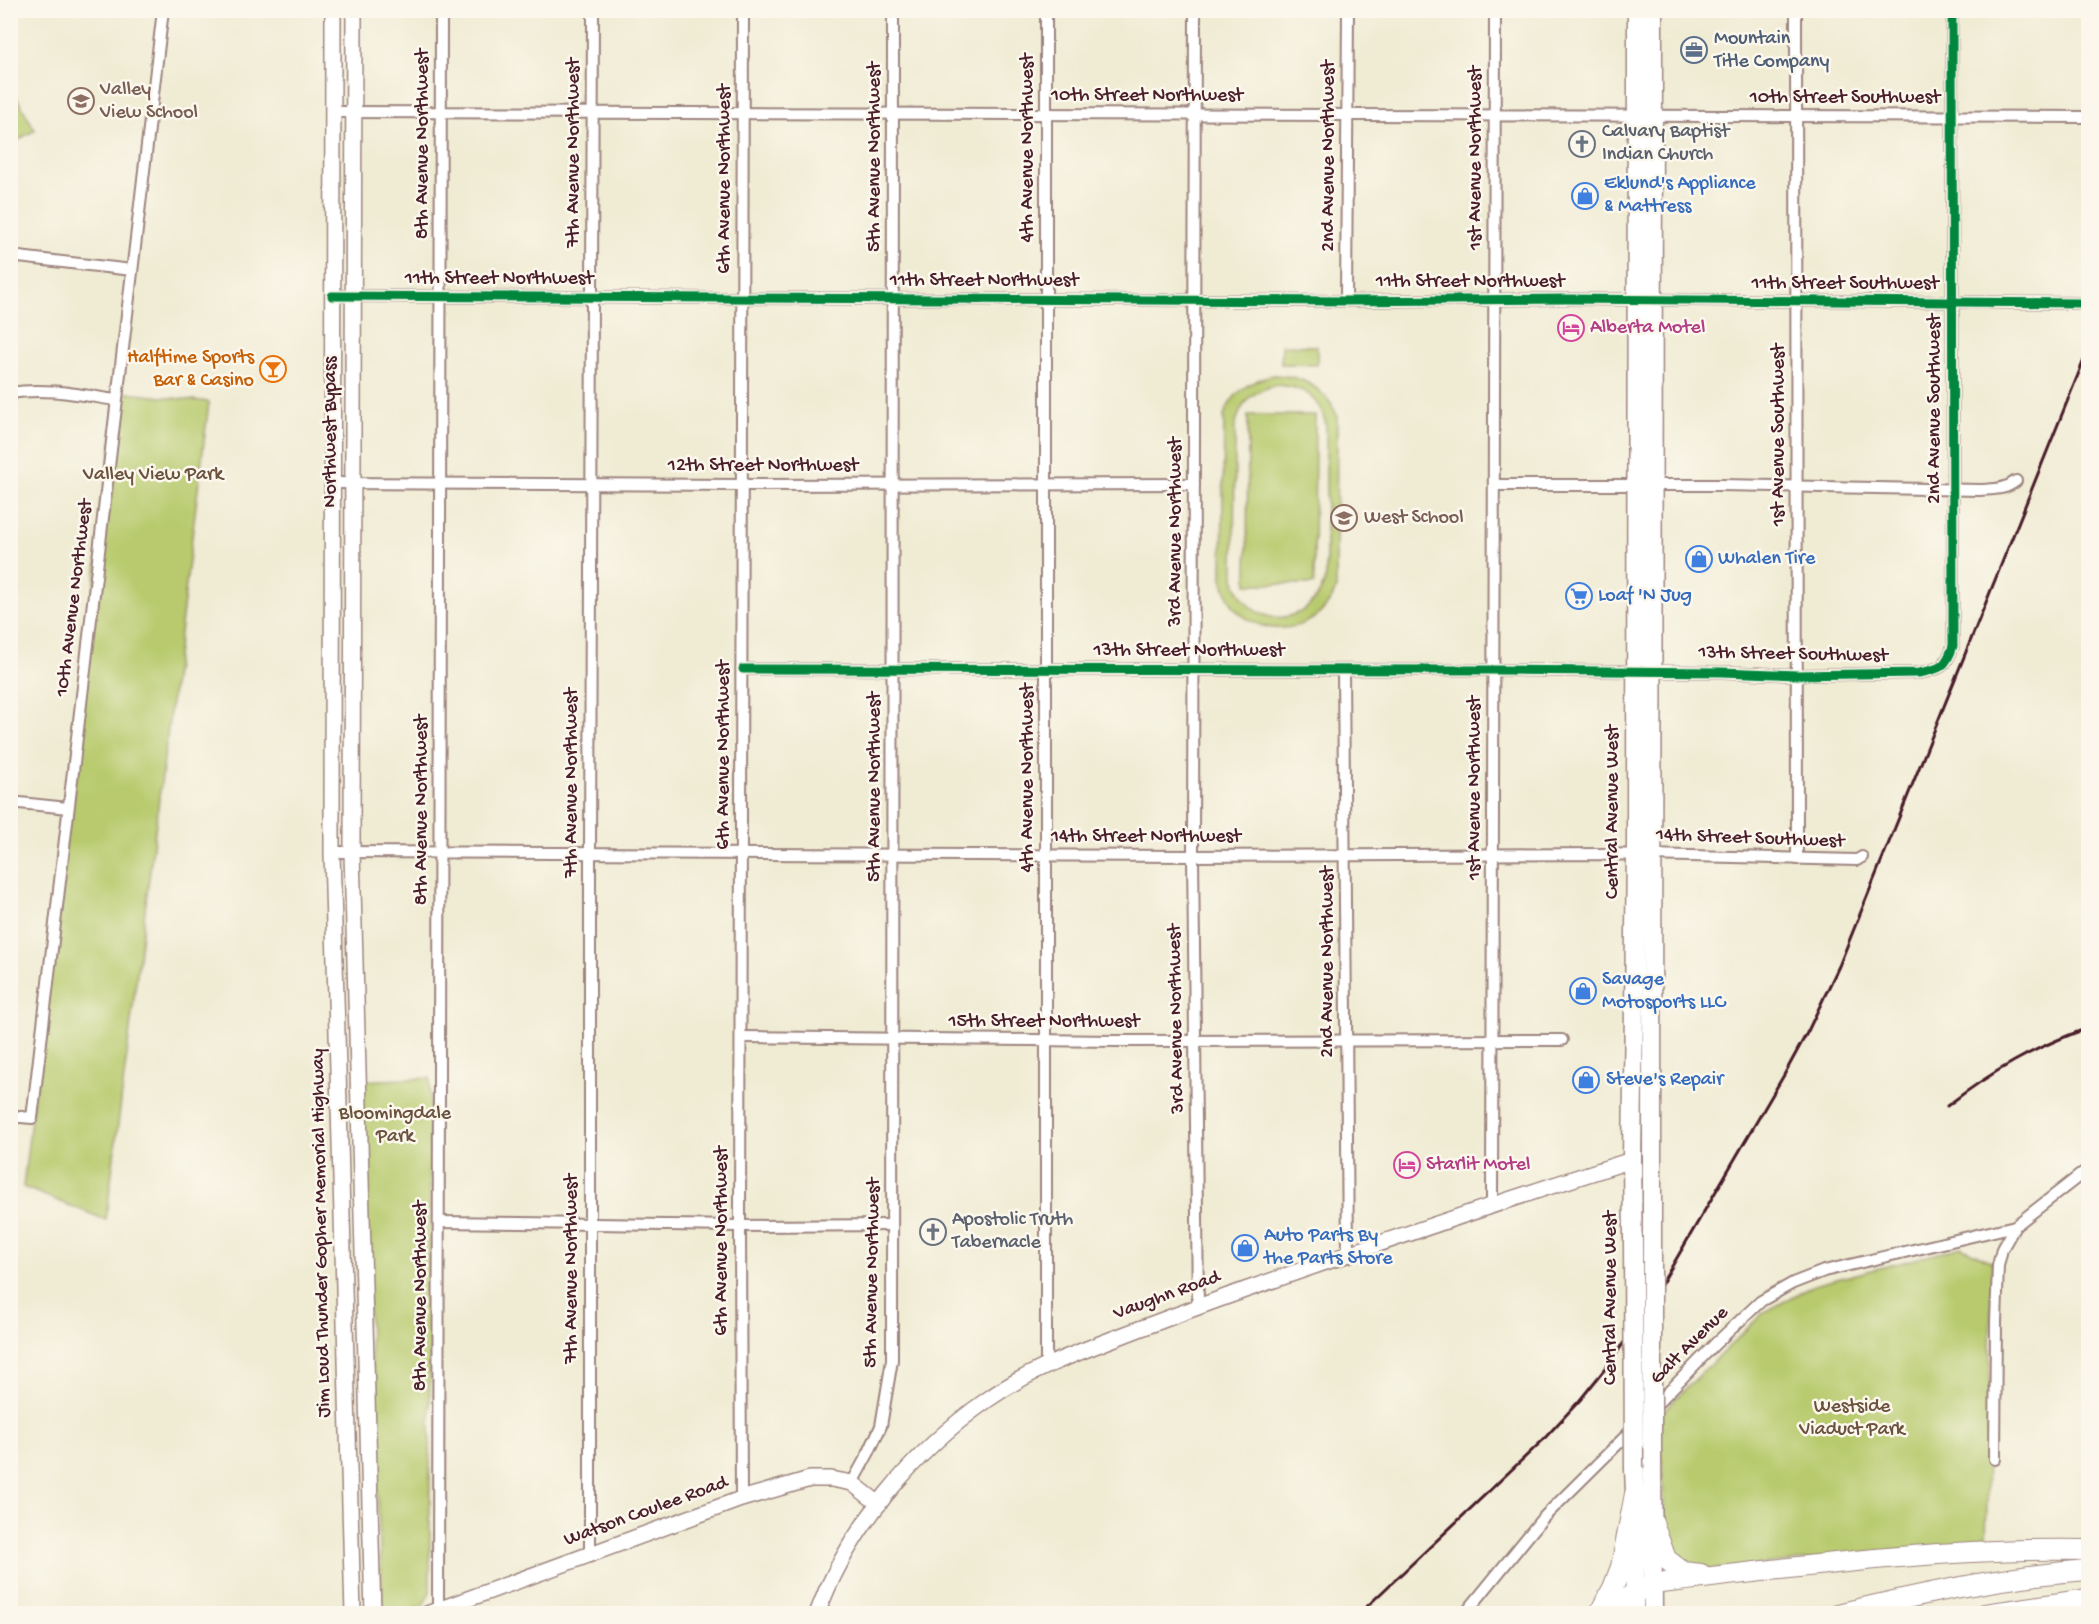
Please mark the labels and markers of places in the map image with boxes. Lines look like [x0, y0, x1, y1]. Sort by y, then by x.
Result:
place label: Mountain Title Company [1713, 28, 1830, 74]
office icon: Mountain Title Company [1679, 35, 1709, 65]
place label: Valley View School [99, 79, 198, 125]
school or university icon: Valley View School [66, 86, 96, 116]
place label: Calvary Baptist Indian Church [1602, 121, 1731, 167]
church icon: Calvary Baptist Indian Church [1567, 129, 1597, 159]
place label: Eklund's Appliance & Mattress [1604, 173, 1756, 219]
shop icon: Eklund's Appliance & Mattress [1570, 181, 1600, 211]
hotel icon: Alberta Motel [1556, 313, 1586, 343]
place label: Alberta Motel [1590, 317, 1705, 340]
place label: Halftime Sports Bar & Casino [127, 347, 255, 393]
bar icon: Halftime Sports Bar & Casino [258, 354, 288, 384]
school or university icon: West School [1329, 503, 1359, 533]
place label: West School [1364, 507, 1464, 530]
shop icon: Whalen Tire [1684, 544, 1714, 574]
place label: Whalen Tire [1718, 548, 1816, 571]
supermarket icon: Loaf 'N Jug [1564, 581, 1594, 611]
place label: Loaf 'N Jug [1598, 585, 1692, 608]
place label: Savage Motosports LLC [1602, 969, 1726, 1015]
shop icon: Savage Motosports LLC [1568, 976, 1598, 1006]
shop icon: Steve's Repair [1571, 1065, 1601, 1095]
place label: Steve's Repair [1606, 1069, 1725, 1092]
hotel icon: Starlit Motel [1392, 1150, 1422, 1180]
place label: Starlit Motel [1426, 1154, 1530, 1177]
place label: Apostolic Truth Tabernacle [951, 1209, 1074, 1255]
church icon: Apostolic Truth Tabernacle [918, 1217, 948, 1247]
place label: Auto Parts By the Parts Store [1262, 1225, 1393, 1271]
shop icon: Auto Parts By the Parts Store [1230, 1233, 1260, 1263]

